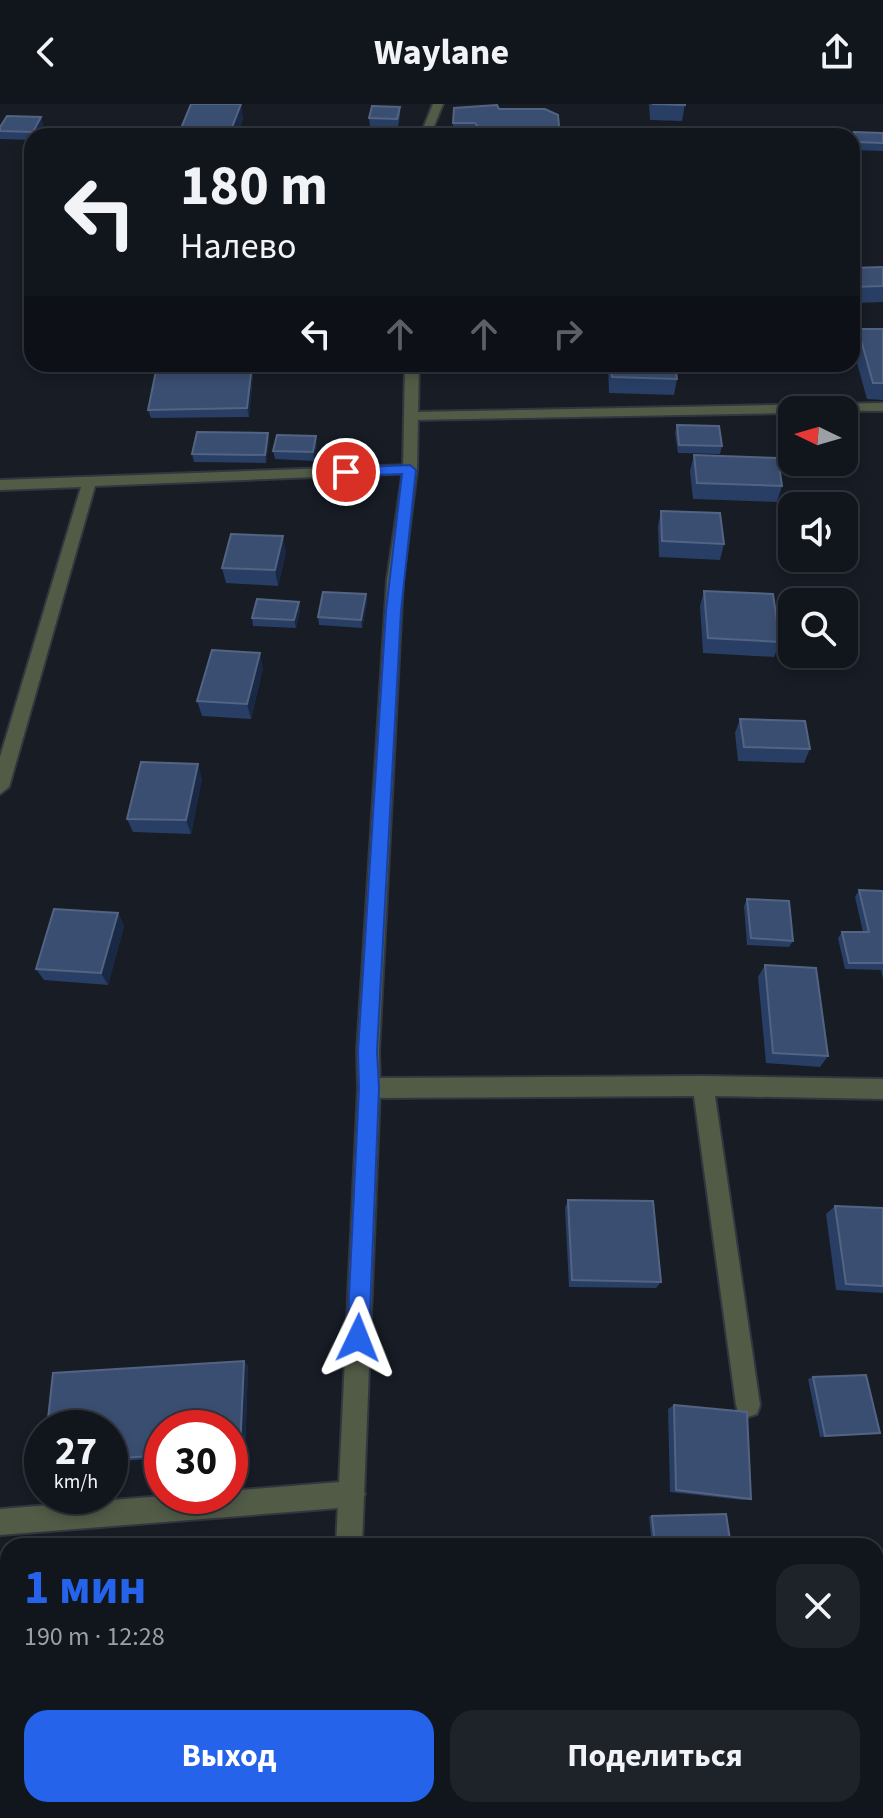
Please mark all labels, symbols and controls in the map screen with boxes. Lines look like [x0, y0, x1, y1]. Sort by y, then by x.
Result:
text: Waylane [374, 27, 509, 78]
icon: back [24, 30, 68, 74]
icon: share [815, 30, 859, 74]
text: 180 m [180, 147, 328, 226]
icon: left [48, 160, 152, 264]
text: Налево [180, 221, 296, 272]
icon: left [294, 312, 338, 356]
icon: ahead [378, 312, 422, 356]
icon: ahead [462, 312, 506, 356]
icon: right [546, 312, 590, 356]
north arrow [778, 396, 858, 476]
map controls [778, 396, 858, 668]
pin [312, 438, 380, 506]
icon: arrive [324, 450, 368, 494]
button: sound [778, 492, 858, 572]
button: search [778, 588, 858, 668]
position arrow [316, 1296, 400, 1380]
speed limit sign: 30 [144, 1410, 248, 1514]
text: 27 [55, 1423, 97, 1480]
text: km/h [54, 1468, 98, 1496]
text: 1 мин [24, 1554, 147, 1622]
button: close [776, 1564, 860, 1648]
text: 190 m · 12:28 [24, 1618, 165, 1655]
button: Выход [24, 1710, 434, 1802]
button: Поделиться [450, 1710, 860, 1802]

